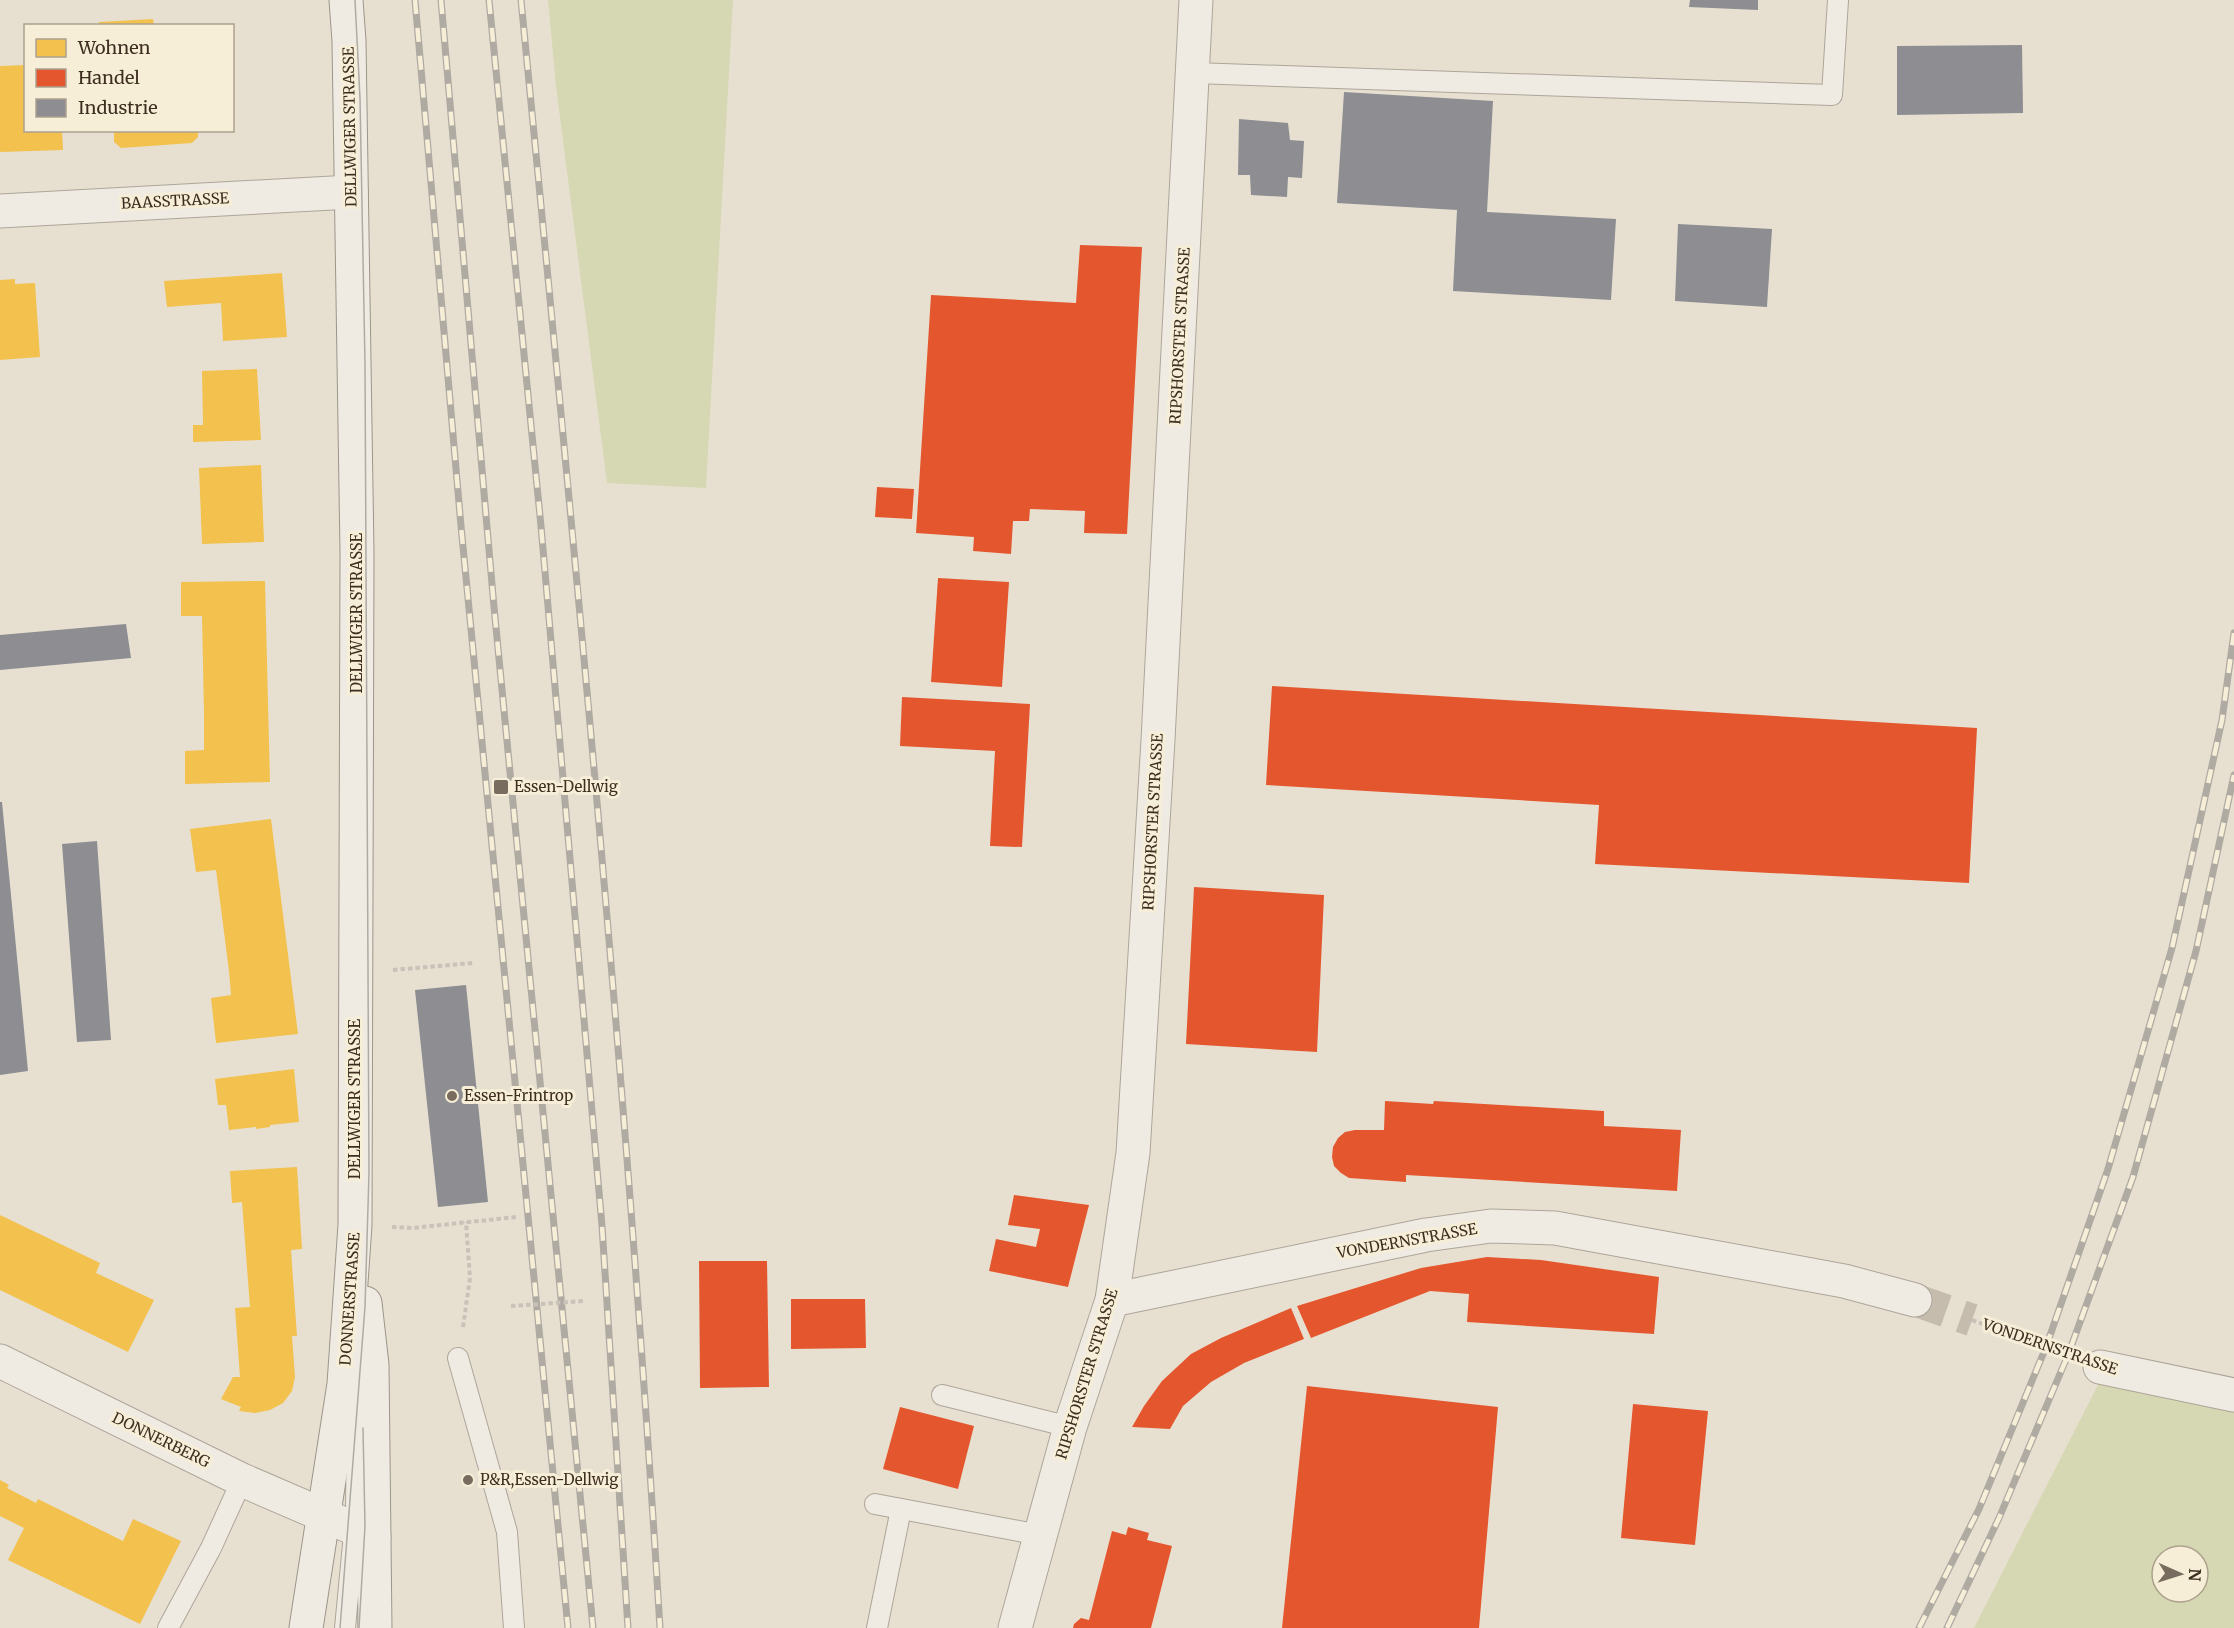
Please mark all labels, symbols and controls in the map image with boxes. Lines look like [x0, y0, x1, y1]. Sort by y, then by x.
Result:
legend [24, 24, 234, 132]
text: Wohnen [77, 36, 151, 59]
street label: DELLWIGER STRASSE [339, 46, 360, 207]
text: Handel [78, 66, 140, 89]
text: Industrie [78, 96, 158, 119]
street label: BAASSTRASSE [120, 188, 230, 213]
street label: RIPSHORSTER STRASSE [1165, 246, 1194, 425]
street label: DELLWIGER STRASSE [347, 532, 366, 693]
street label: RIPSHORSTER STRASSE [1138, 732, 1167, 911]
place label: Essen-Dellwig [514, 777, 618, 796]
marker: Essen-Dellwig [492, 778, 510, 796]
street label: DELLWIGER STRASSE [345, 1018, 364, 1179]
place label: Essen-Frintrop [464, 1086, 573, 1105]
marker: Essen-Frintrop [445, 1089, 459, 1103]
street label: VONDERNSTRASSE [1334, 1219, 1479, 1262]
street label: DONNERSTRASSE [335, 1231, 364, 1366]
street label: RIPSHORSTER STRASSE [1052, 1286, 1122, 1461]
street label: VONDERNSTRASSE [1979, 1314, 2121, 1379]
street label: DONNERBERG [109, 1408, 213, 1471]
place label: P&R,Essen-Dellwig [480, 1470, 618, 1489]
marker: P&R,Essen-Dellwig [461, 1473, 475, 1487]
north arrow [2150, 1544, 2210, 1604]
text: N [2185, 1568, 2205, 1582]

